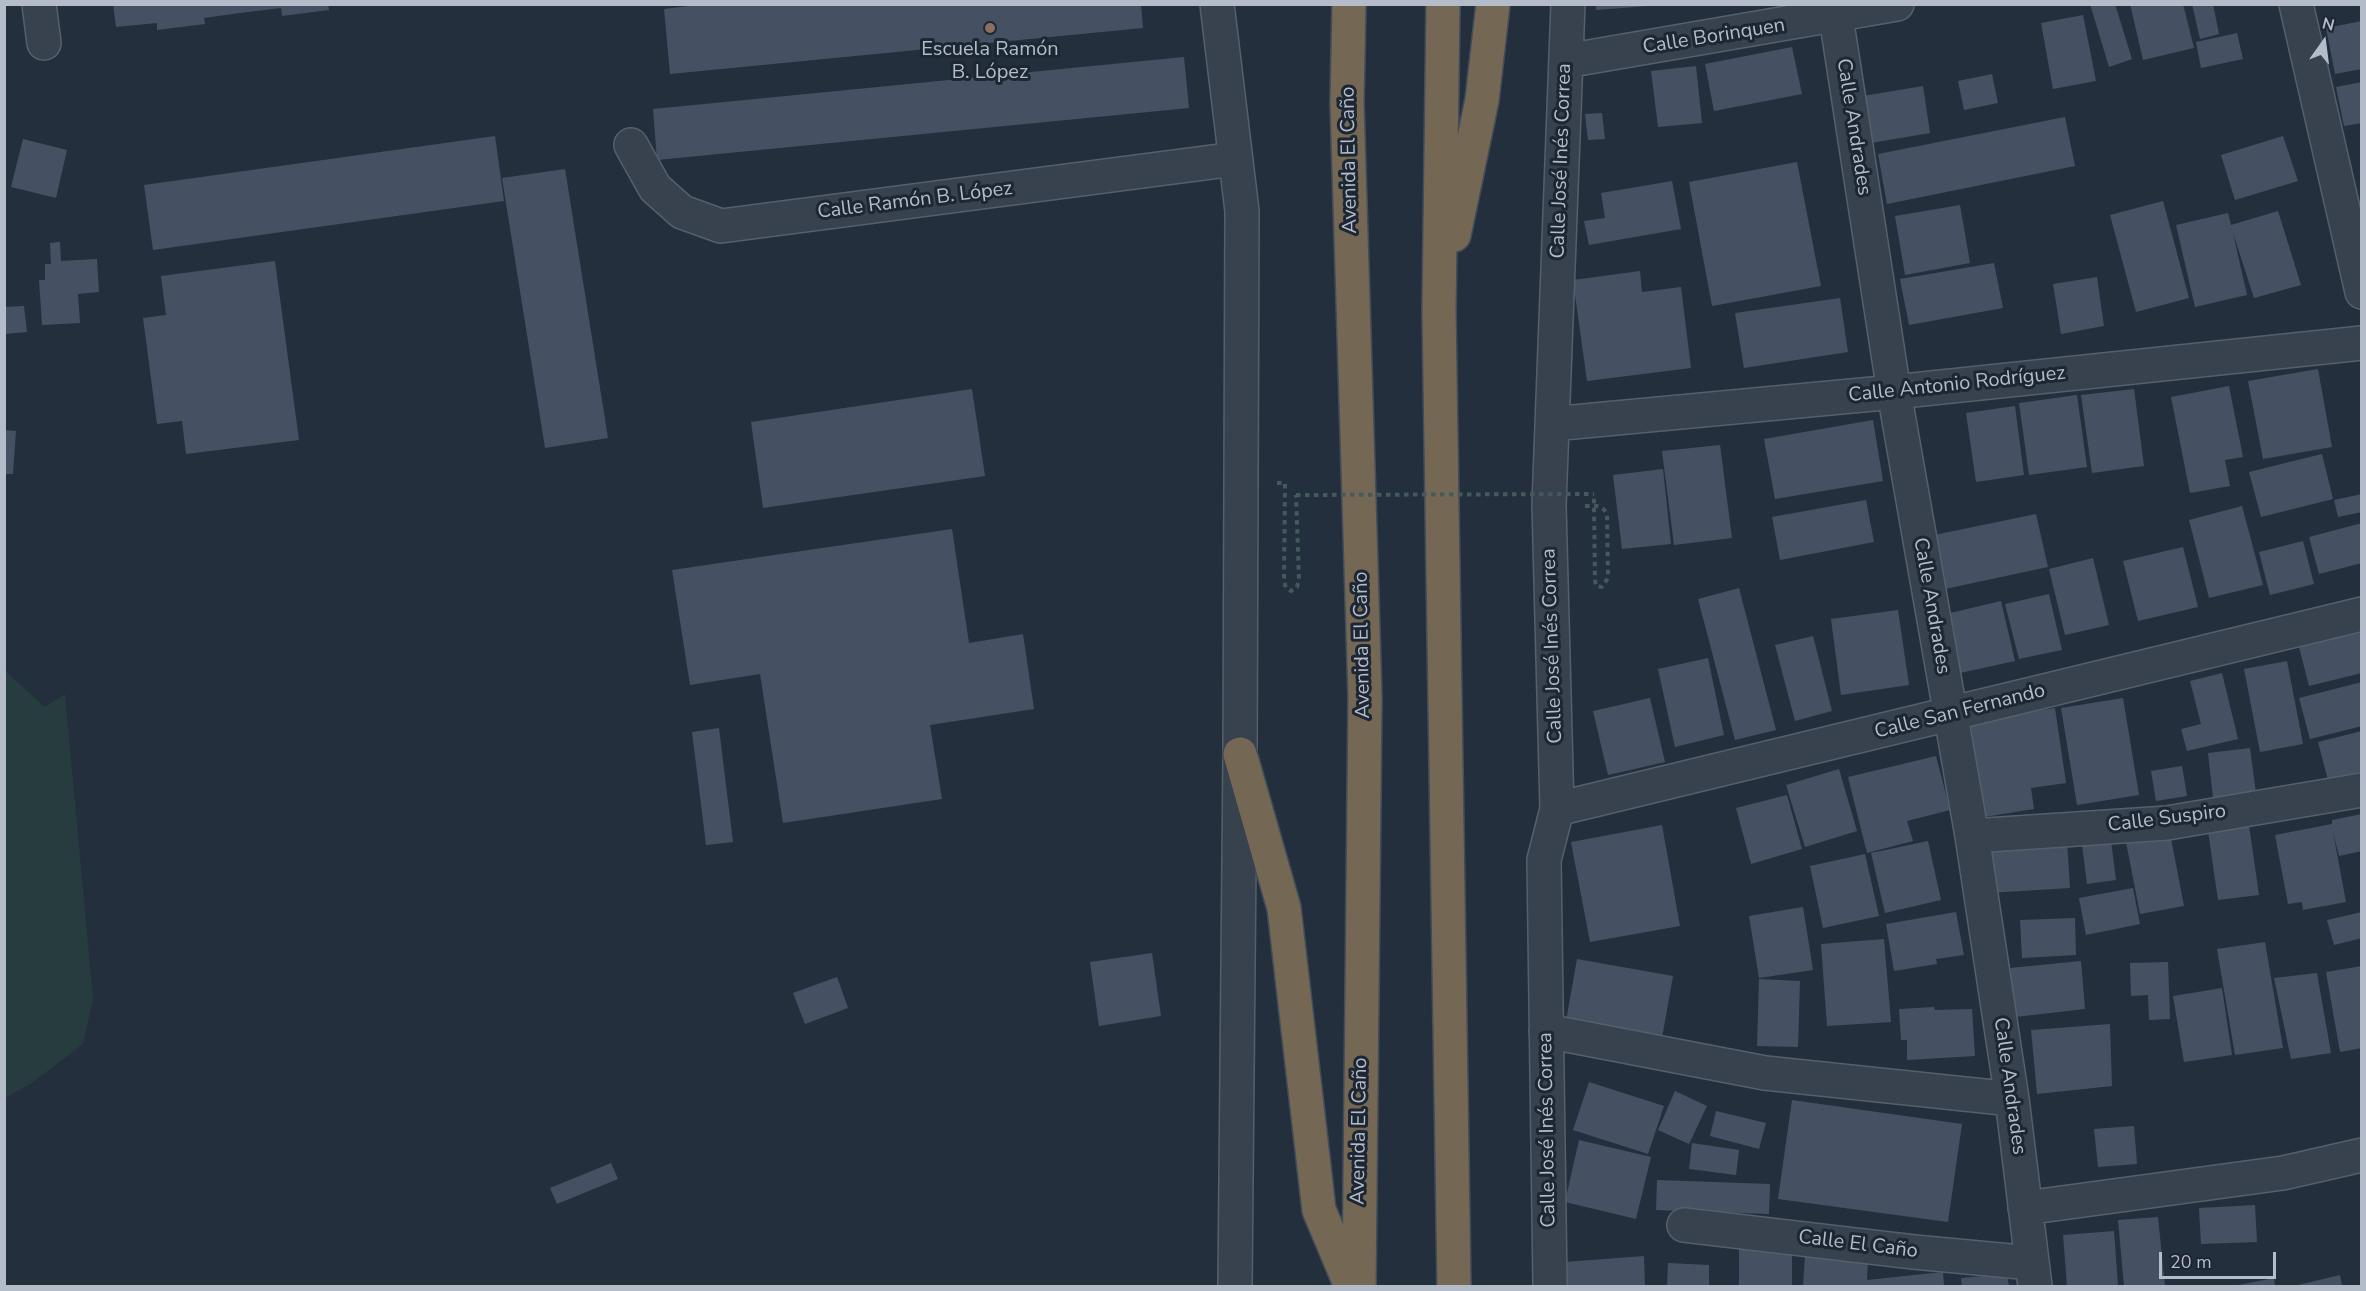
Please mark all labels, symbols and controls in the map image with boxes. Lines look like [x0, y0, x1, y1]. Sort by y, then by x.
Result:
north arrow [2294, 12, 2354, 72]
text: N [2320, 12, 2337, 37]
street label: Calle Borinquen [1641, 14, 1787, 60]
marker: Escuela Ramón B. López [983, 21, 997, 35]
place label: Escuela Ramón B. López [921, 38, 1059, 85]
street label: Calle Andrades [1830, 57, 1876, 197]
street label: Calle José Inés Correa [1547, 63, 1577, 259]
street label: Avenida El Caño [1337, 86, 1363, 234]
street label: Calle Ramón B. López [816, 177, 1014, 225]
street label: Calle Antonio Rodríguez [1847, 362, 2067, 408]
street label: Calle Andrades [1907, 536, 1955, 676]
street label: Calle José Inés Correa [1538, 548, 1568, 744]
street label: Avenida El Caño [1350, 571, 1376, 719]
street label: Calle San Fernando [1872, 679, 2048, 745]
street label: Calle Suspiro [2107, 800, 2227, 838]
street label: Calle Andrades [1987, 1016, 2031, 1156]
street label: Calle José Inés Correa [1534, 1032, 1562, 1228]
street label: Avenida El Caño [1347, 1057, 1373, 1205]
street label: Calle El Caño [1797, 1226, 1919, 1264]
scale bar [2162, 1240, 2279, 1278]
text: 20 m [2170, 1250, 2212, 1274]

